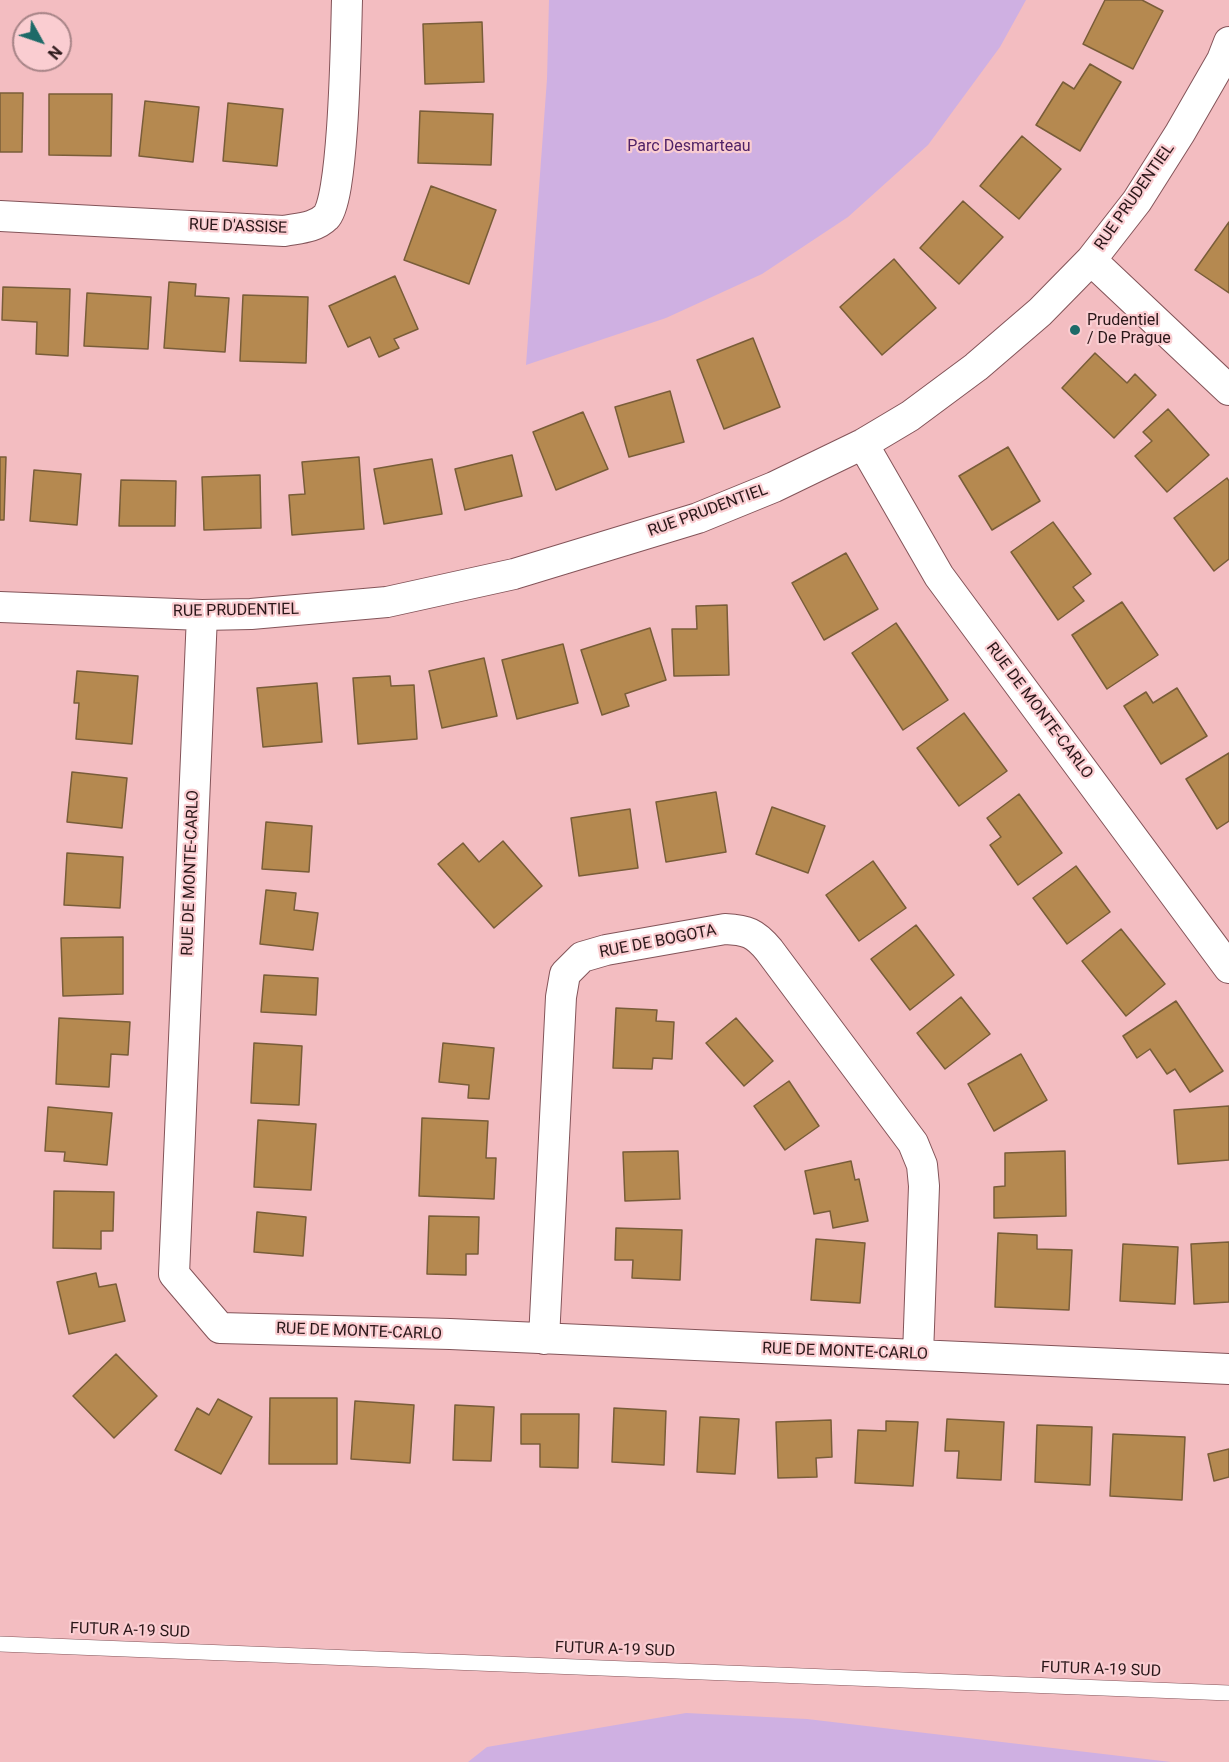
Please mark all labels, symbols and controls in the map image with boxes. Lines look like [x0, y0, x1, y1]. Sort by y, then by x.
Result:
north arrow [12, 12, 72, 72]
text: N [44, 42, 66, 63]
park label: Parc Desmarteau [627, 137, 751, 157]
street label: RUE PRUDENTIEL [1091, 140, 1179, 254]
street label: RUE D'ASSISE [189, 216, 287, 238]
place label: Prudentiel / De Prague [1087, 311, 1171, 349]
marker: Prudentiel / De Prague [1068, 323, 1082, 337]
street label: RUE PRUDENTIEL [646, 480, 770, 542]
street label: RUE PRUDENTIEL [173, 600, 299, 622]
street label: RUE DE MONTE-CARLO [981, 639, 1097, 783]
street label: RUE DE MONTE-CARLO [179, 790, 203, 956]
street label: RUE DE BOGOTA [598, 921, 718, 963]
street label: RUE DE MONTE-CARLO [276, 1320, 442, 1344]
street label: RUE DE MONTE-CARLO [762, 1340, 928, 1364]
street label: FUTUR A-19 SUD [70, 1619, 190, 1643]
street label: FUTUR A-19 SUD [555, 1638, 675, 1662]
street label: FUTUR A-19 SUD [1041, 1658, 1161, 1682]

